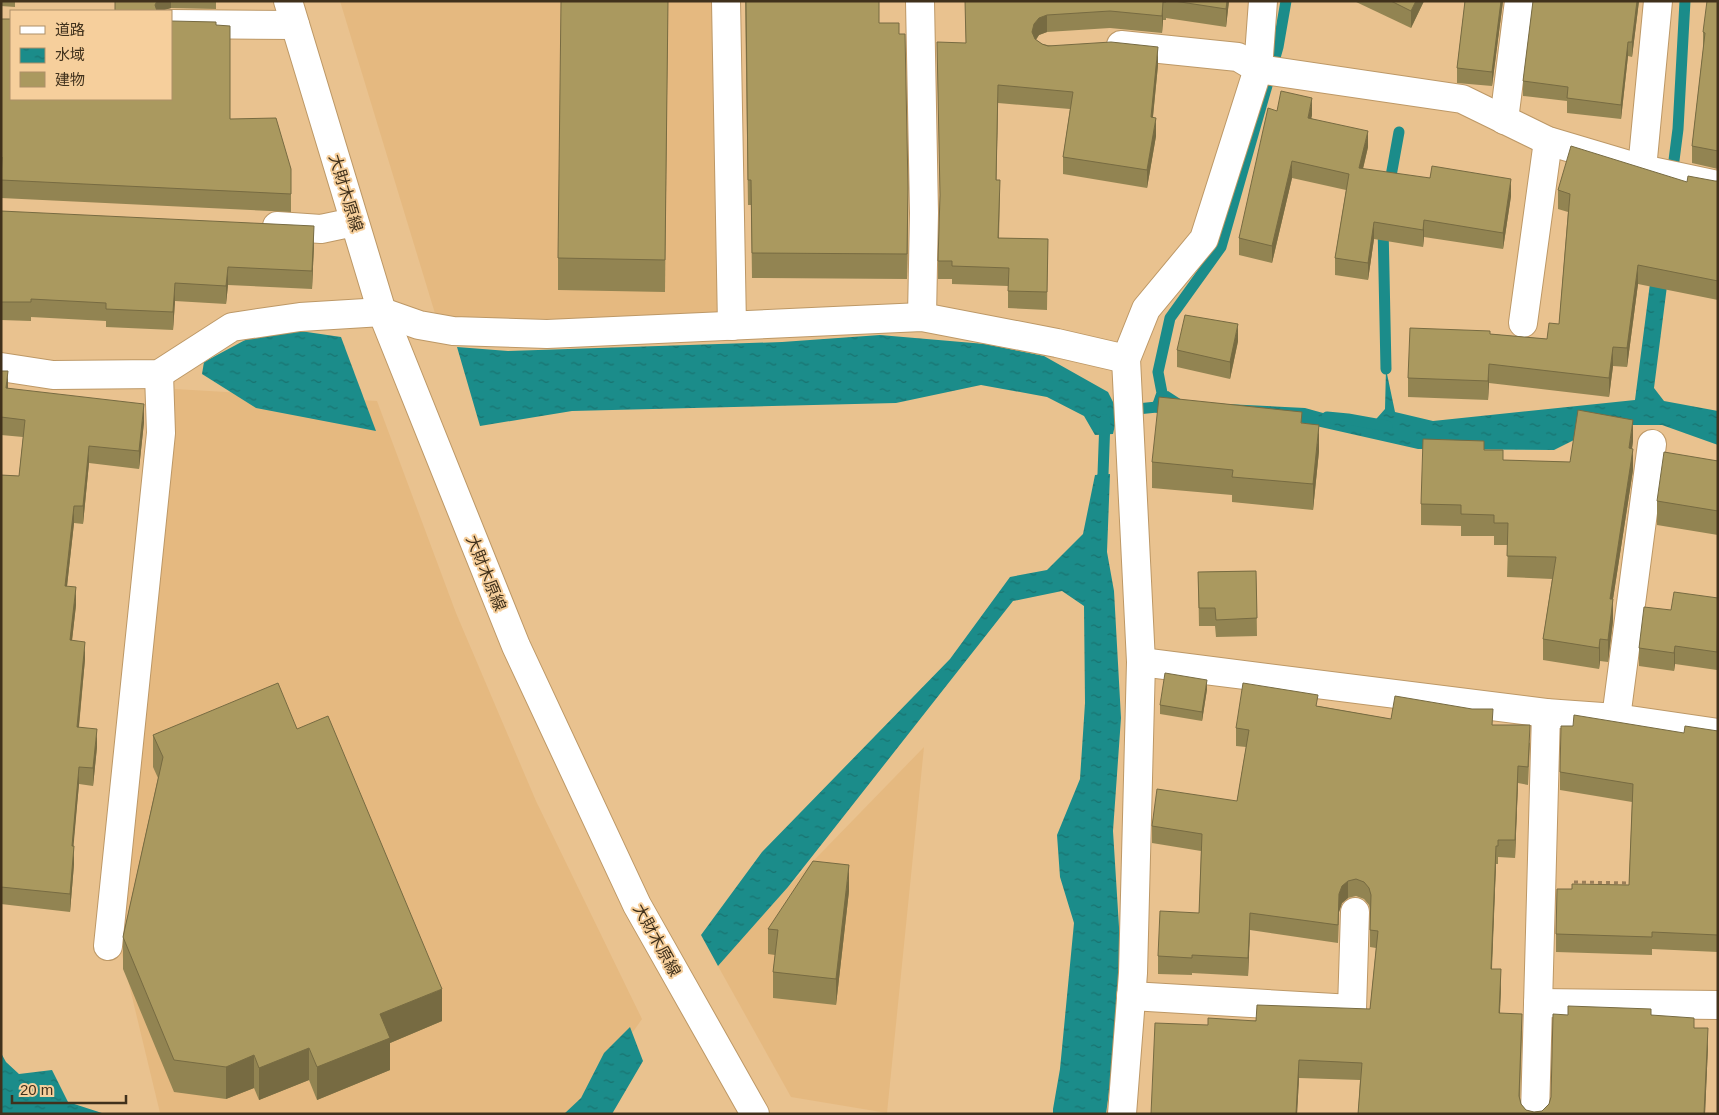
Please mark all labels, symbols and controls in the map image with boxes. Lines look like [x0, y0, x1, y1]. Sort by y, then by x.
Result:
legend [10, 10, 172, 100]
text: 道路 [55, 21, 85, 38]
text: 水域 [55, 46, 85, 63]
text: 建物 [55, 71, 85, 88]
street label: 大財木原線 [326, 152, 366, 234]
street label: 大財木原線 [463, 533, 509, 613]
street label: 大財木原線 [630, 901, 684, 979]
scale bar [12, 1072, 126, 1104]
text: 20 m [20, 1081, 53, 1098]

